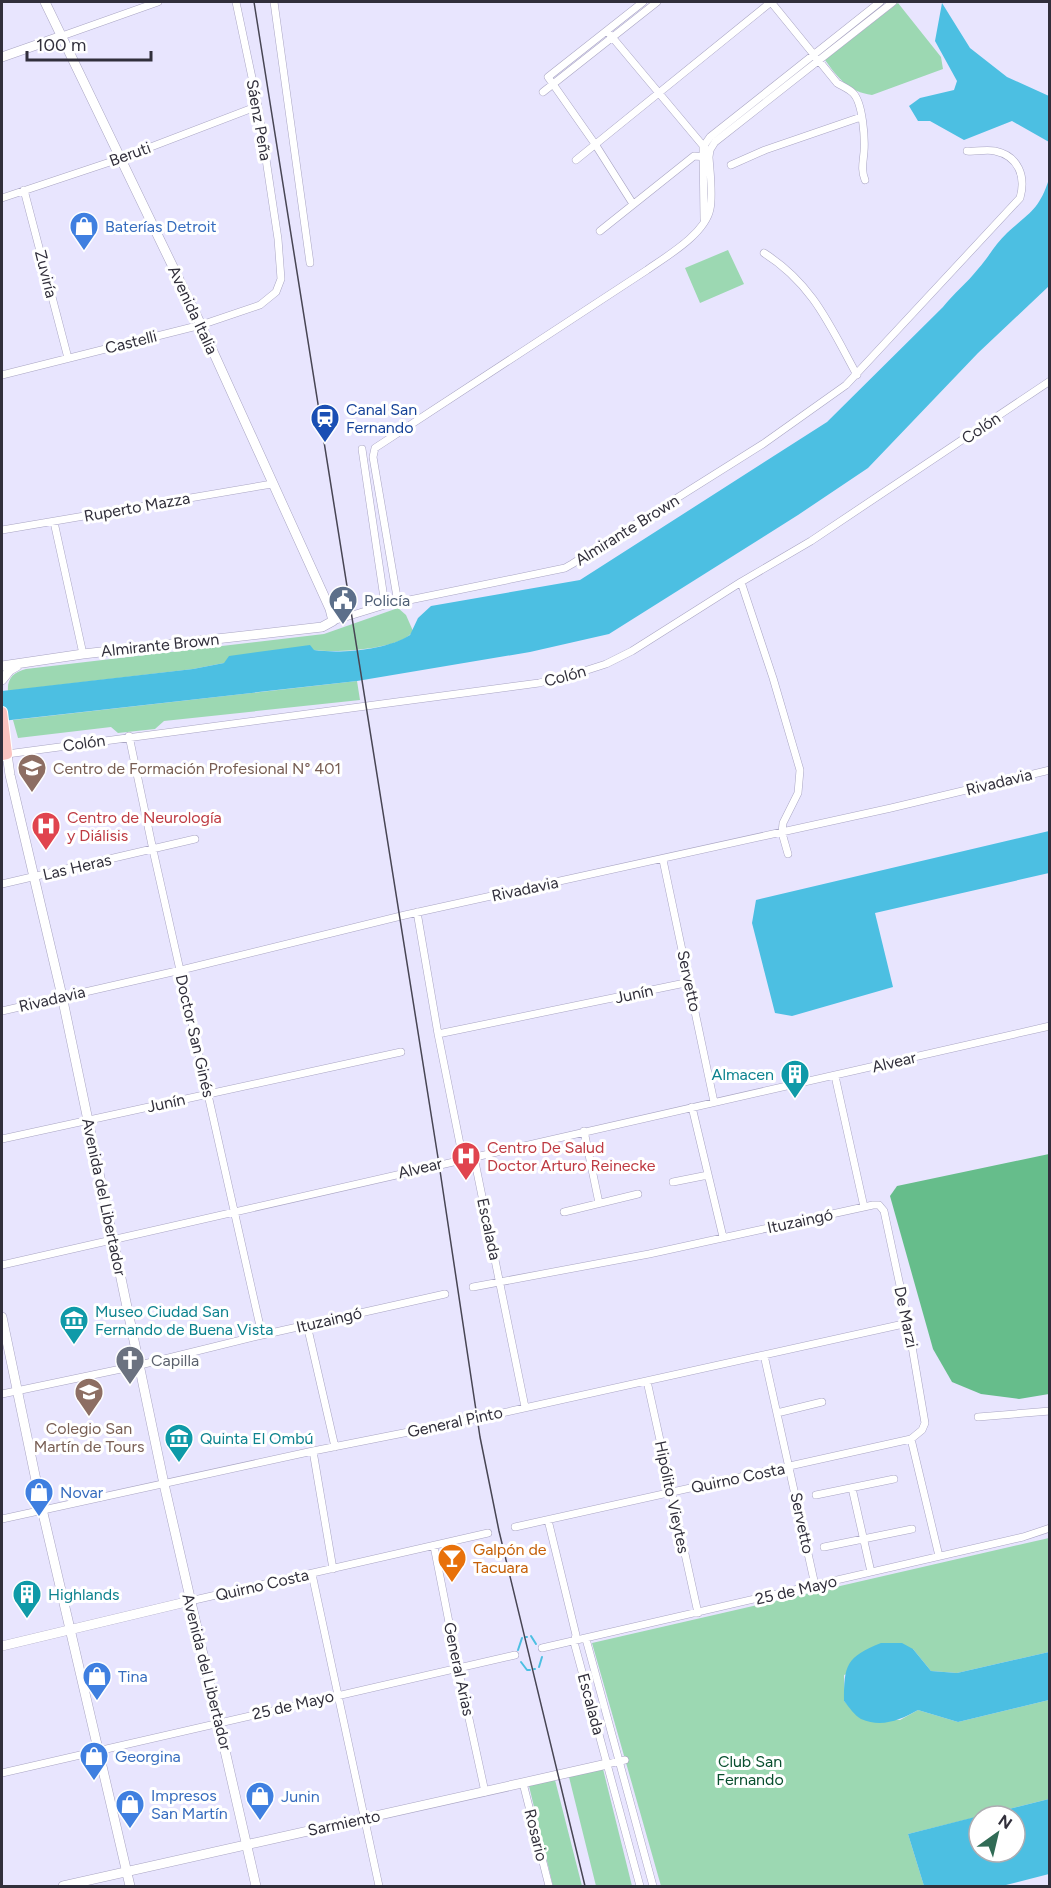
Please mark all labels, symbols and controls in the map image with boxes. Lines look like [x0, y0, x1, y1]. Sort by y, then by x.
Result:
scale bar [27, 24, 152, 62]
text: 100 m [36, 34, 86, 56]
street label: Sáenz Peña [242, 78, 276, 162]
street label: Beruti [107, 138, 153, 170]
shop icon: Baterías Detroit [68, 210, 100, 252]
place label: Baterías Detroit [105, 217, 217, 236]
street label: Zuviría [31, 248, 61, 300]
street label: Avenida Italia [164, 263, 222, 357]
street label: Castelli [103, 326, 159, 358]
place label: Canal San Fernando [346, 400, 417, 437]
station icon: Canal San Fernando [309, 402, 341, 444]
street label: Colón [958, 408, 1004, 448]
street label: Ruperto Mazza [82, 488, 192, 526]
street label: Almirante Brown [572, 490, 682, 569]
public building icon: Policía [327, 584, 359, 626]
place label: Policía [364, 591, 410, 610]
street label: Almirante Brown [100, 629, 220, 661]
street label: Colón [542, 661, 588, 691]
street label: Colón [62, 731, 106, 755]
school or university icon: Centro de Formación Profesional N° 401 [16, 752, 48, 794]
place label: Centro de Formación Profesional N° 401 [53, 759, 341, 778]
street label: Rivadavia [964, 765, 1034, 799]
place label: Centro de Neurología y Diálisis [67, 808, 222, 845]
hospital icon: Centro de Neurología y Diálisis [30, 810, 62, 852]
street label: Las Heras [41, 850, 113, 884]
street label: Rivadavia [490, 873, 560, 905]
street label: Servetto [673, 949, 705, 1013]
street label: Doctor San Ginés [172, 973, 218, 1099]
street label: Junín [613, 981, 655, 1007]
street label: Rivadavia [17, 982, 87, 1016]
street label: Alvear [870, 1048, 919, 1076]
building icon: Almacen [779, 1058, 811, 1100]
place label: Almacen [712, 1065, 774, 1084]
street label: Junín [145, 1090, 187, 1116]
street label: Avenida del Libertador [78, 1116, 130, 1278]
place label: Centro De Salud Doctor Arturo Reinecke [487, 1138, 656, 1175]
hospital icon: Centro De Salud Doctor Arturo Reinecke [450, 1140, 482, 1182]
street label: Alvear [396, 1154, 445, 1182]
street label: Escalada [473, 1196, 505, 1262]
street label: Ituzaingó [765, 1205, 835, 1237]
street label: De Marzi [890, 1285, 922, 1349]
place label: Museo Ciudad San Fernando de Buena Vista [95, 1302, 273, 1339]
street label: Ituzaingó [294, 1303, 364, 1337]
museum icon: Museo Ciudad San Fernando de Buena Vista [58, 1304, 90, 1346]
church icon: Capilla [114, 1344, 146, 1386]
place label: Capilla [151, 1351, 199, 1370]
school or university icon: Colegio San Martín de Tours [73, 1376, 105, 1418]
street label: General Pinto [406, 1403, 504, 1441]
place label: Colegio San Martín de Tours [34, 1419, 144, 1456]
museum icon: Quinta El Ombú [163, 1422, 195, 1464]
place label: Quinta El Ombú [200, 1429, 313, 1448]
street label: Hipólito Vieytes [651, 1439, 693, 1555]
street label: Quirno Costa [689, 1459, 787, 1497]
shop icon: Novar [23, 1476, 55, 1518]
place label: Novar [60, 1483, 104, 1502]
street label: Servetto [786, 1491, 818, 1555]
place label: Galpón de Tacuara [473, 1540, 547, 1577]
bar icon: Galpón de Tacuara [436, 1542, 468, 1584]
street label: Quirno Costa [214, 1565, 310, 1605]
street label: 25 de Mayo [753, 1571, 839, 1609]
building icon: Highlands [11, 1578, 43, 1620]
place label: Highlands [48, 1585, 120, 1604]
street label: Avenida del Libertador [178, 1592, 236, 1753]
street label: General Arias [440, 1620, 478, 1718]
shop icon: Tina [81, 1660, 113, 1702]
place label: Tina [118, 1667, 148, 1686]
street label: Escalada [574, 1671, 608, 1737]
street label: 25 de Mayo [250, 1686, 336, 1724]
shop icon: Georgina [78, 1740, 110, 1782]
place label: Georgina [115, 1747, 181, 1766]
park label: Club San Fernando [716, 1752, 784, 1789]
shop icon: Junin [244, 1780, 276, 1822]
place label: Impresos San Martín [151, 1786, 228, 1823]
place label: Junin [281, 1787, 320, 1806]
shop icon: Impresos San Martín [114, 1788, 146, 1830]
north arrow [967, 1804, 1027, 1864]
street label: Sarmiento [306, 1806, 382, 1840]
street label: Rosario [520, 1807, 552, 1863]
text: N [995, 1811, 1016, 1833]

